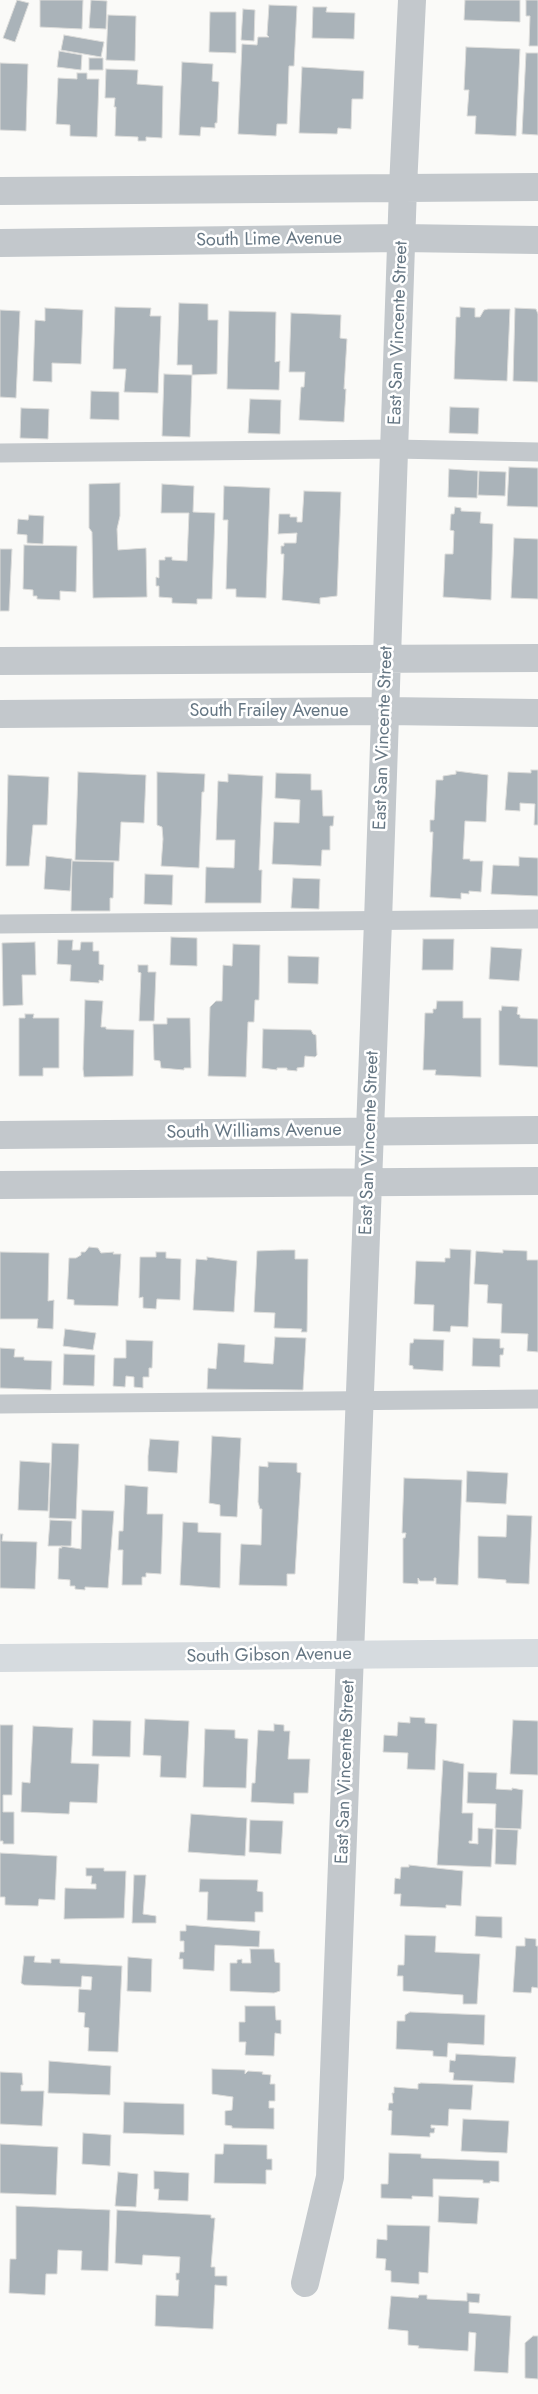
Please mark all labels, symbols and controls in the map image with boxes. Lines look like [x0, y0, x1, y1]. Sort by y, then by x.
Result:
street label: South Lime Avenue [196, 228, 342, 252]
street label: East San Vincente Street [385, 241, 413, 425]
street label: East San Vincente Street [370, 646, 398, 830]
street label: South Frailey Avenue [190, 701, 348, 723]
street label: East San Vincente Street [356, 1051, 384, 1235]
street label: South Williams Avenue [166, 1120, 342, 1144]
street label: South Gibson Avenue [186, 1644, 352, 1668]
street label: East San Vincente Street [332, 1680, 360, 1864]

